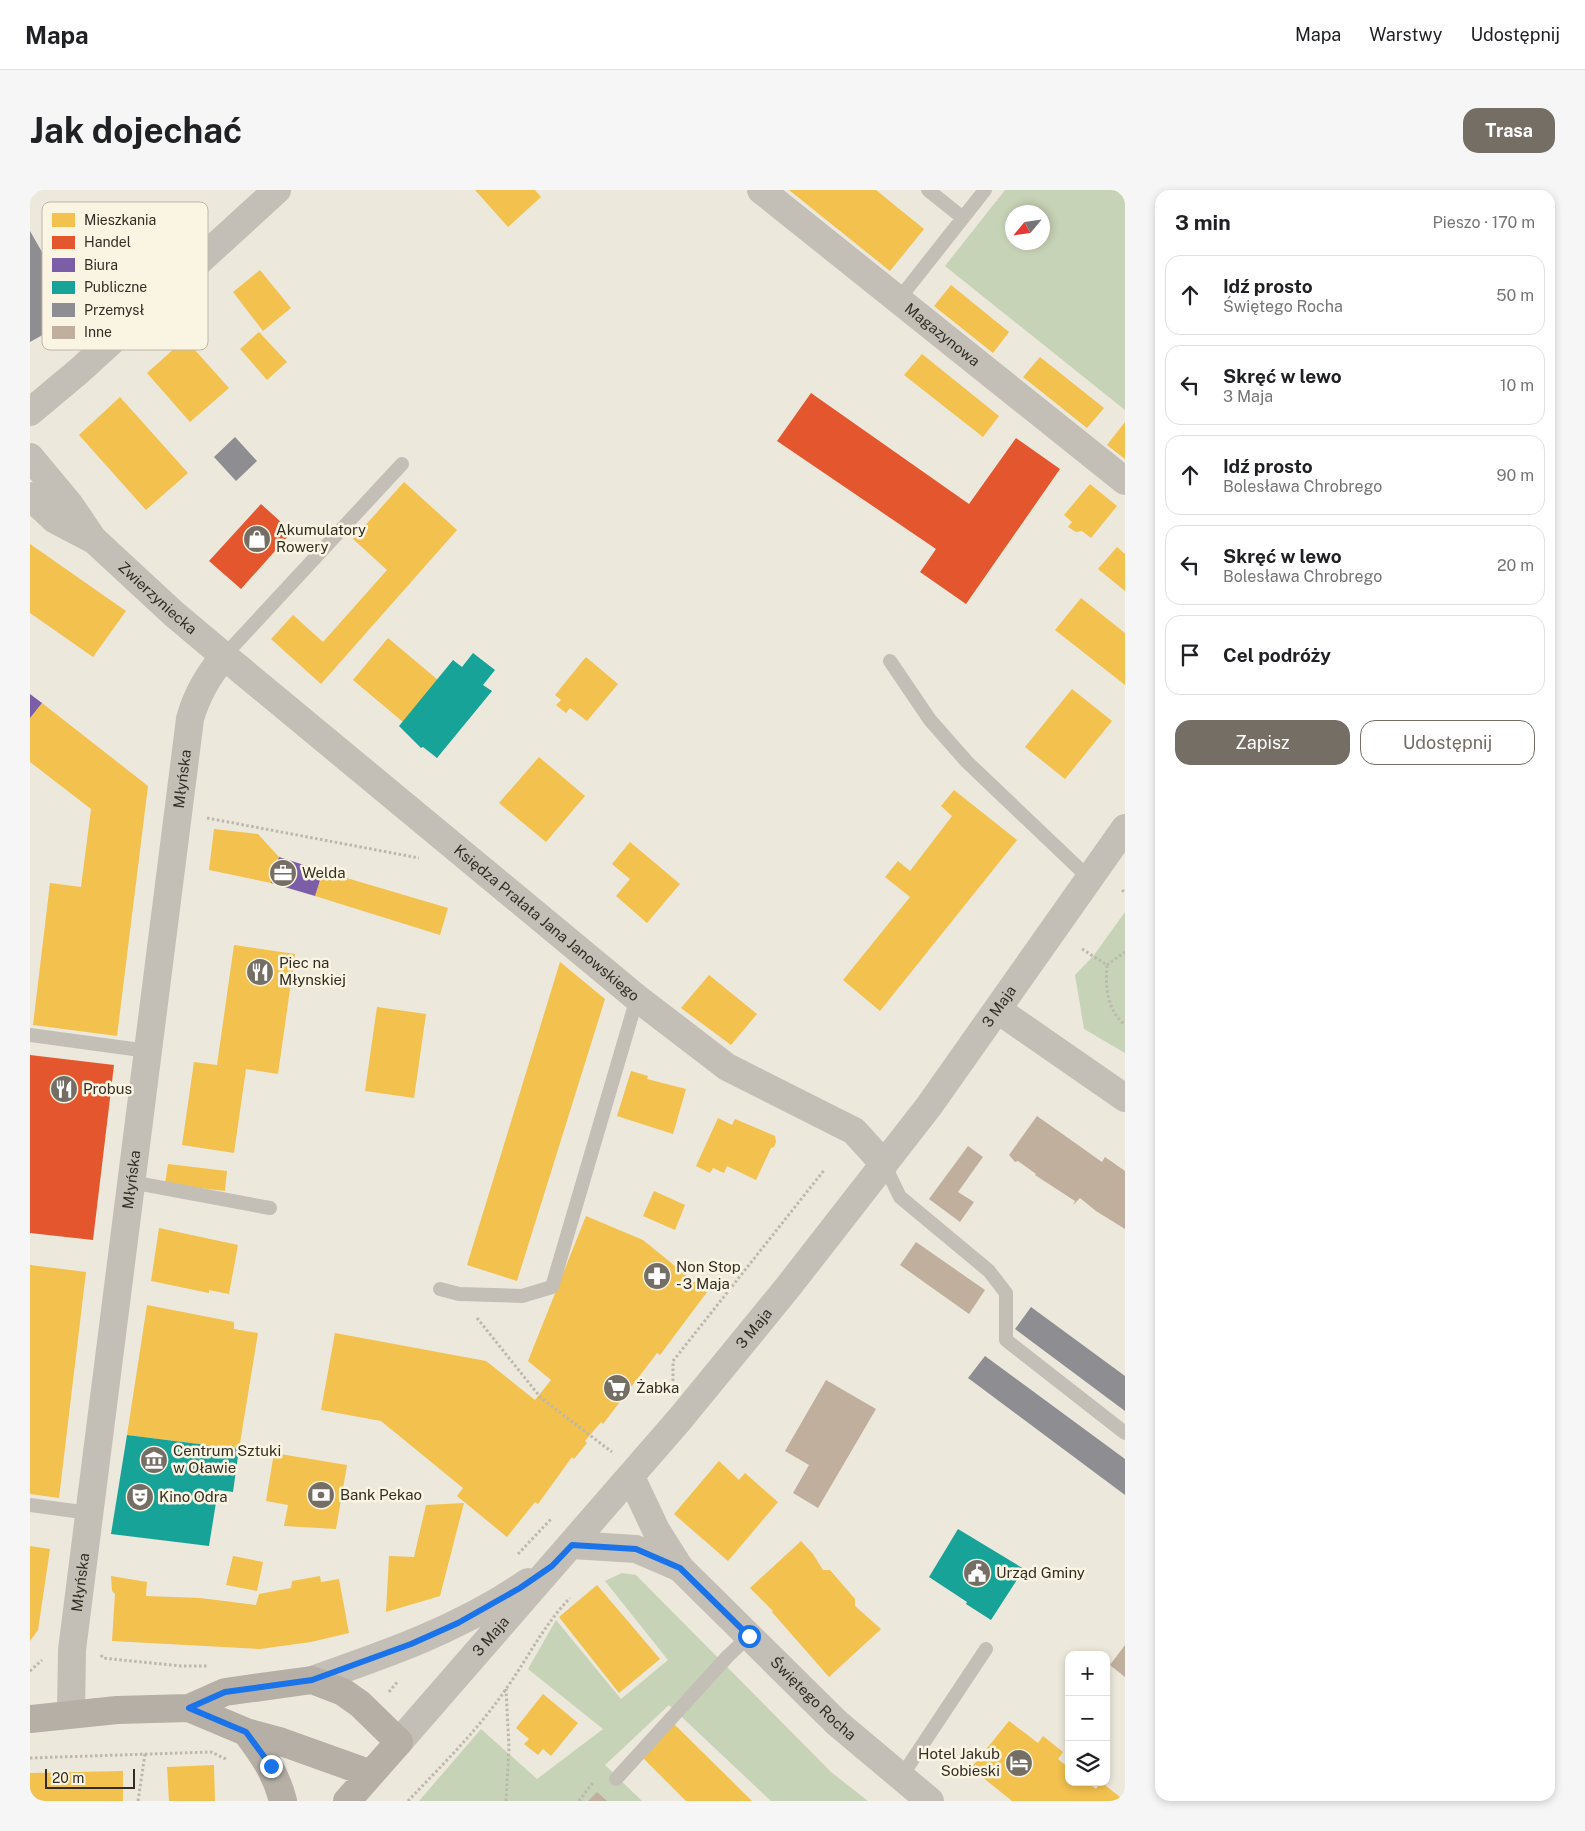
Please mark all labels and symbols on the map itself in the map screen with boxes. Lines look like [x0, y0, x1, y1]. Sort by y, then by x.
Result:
legend [42, 202, 208, 350]
north arrow [1005, 205, 1050, 250]
text: Mieszkania [84, 212, 156, 228]
text: Handel [84, 234, 131, 250]
text: Biura [84, 257, 118, 273]
text: Publiczne [84, 279, 147, 295]
street label: Magazynowa [902, 299, 983, 370]
text: Przemysł [84, 302, 144, 318]
text: Inne [84, 324, 112, 340]
place label: Akumulatory Rowery [276, 521, 366, 555]
shop icon: Akumulatory Rowery [242, 524, 272, 554]
street label: Zwierzyniecka [115, 558, 200, 637]
street label: Młyńska [170, 749, 194, 809]
street label: Księdza Prałata Jana Janowskiego [451, 841, 643, 1004]
office icon: Welda [268, 858, 298, 888]
place label: Welda [302, 864, 346, 881]
place label: Piec na Młynskiej [279, 954, 346, 988]
restaurant icon: Piec na Młynskiej [245, 957, 275, 987]
street label: 3 Maja [978, 982, 1019, 1030]
restaurant icon: Probus [49, 1074, 79, 1104]
place label: Probus [83, 1080, 132, 1097]
street label: Młyńska [119, 1149, 143, 1210]
place label: Non Stop - 3 Maja [676, 1258, 741, 1292]
pharmacy icon: Non Stop - 3 Maja [642, 1261, 672, 1291]
street label: 3 Maja [732, 1305, 775, 1352]
supermarket icon: Żabka [602, 1373, 632, 1403]
place label: Żabka [636, 1378, 679, 1396]
place label: Centrum Sztuki w Oławie [173, 1442, 281, 1476]
museum icon: Centrum Sztuki w Oławie [139, 1445, 169, 1475]
bank icon: Bank Pekao [306, 1480, 336, 1510]
theatre icon: Kino Odra [125, 1482, 155, 1512]
place label: Bank Pekao [340, 1486, 422, 1503]
place label: Kino Odra [159, 1488, 228, 1505]
street label: Młyńska [68, 1552, 92, 1613]
public building icon: Urząd Gminy [962, 1558, 992, 1588]
place label: Urząd Gminy [996, 1564, 1085, 1581]
street label: 3 Maja [469, 1613, 512, 1659]
route start [738, 1625, 761, 1648]
street label: Świętego Rocha [767, 1652, 860, 1743]
place label: Hotel Jakub Sobieski [918, 1745, 1000, 1779]
hotel icon: Hotel Jakub Sobieski [1004, 1748, 1034, 1778]
route end [260, 1755, 283, 1778]
scale bar [45, 1766, 135, 1789]

